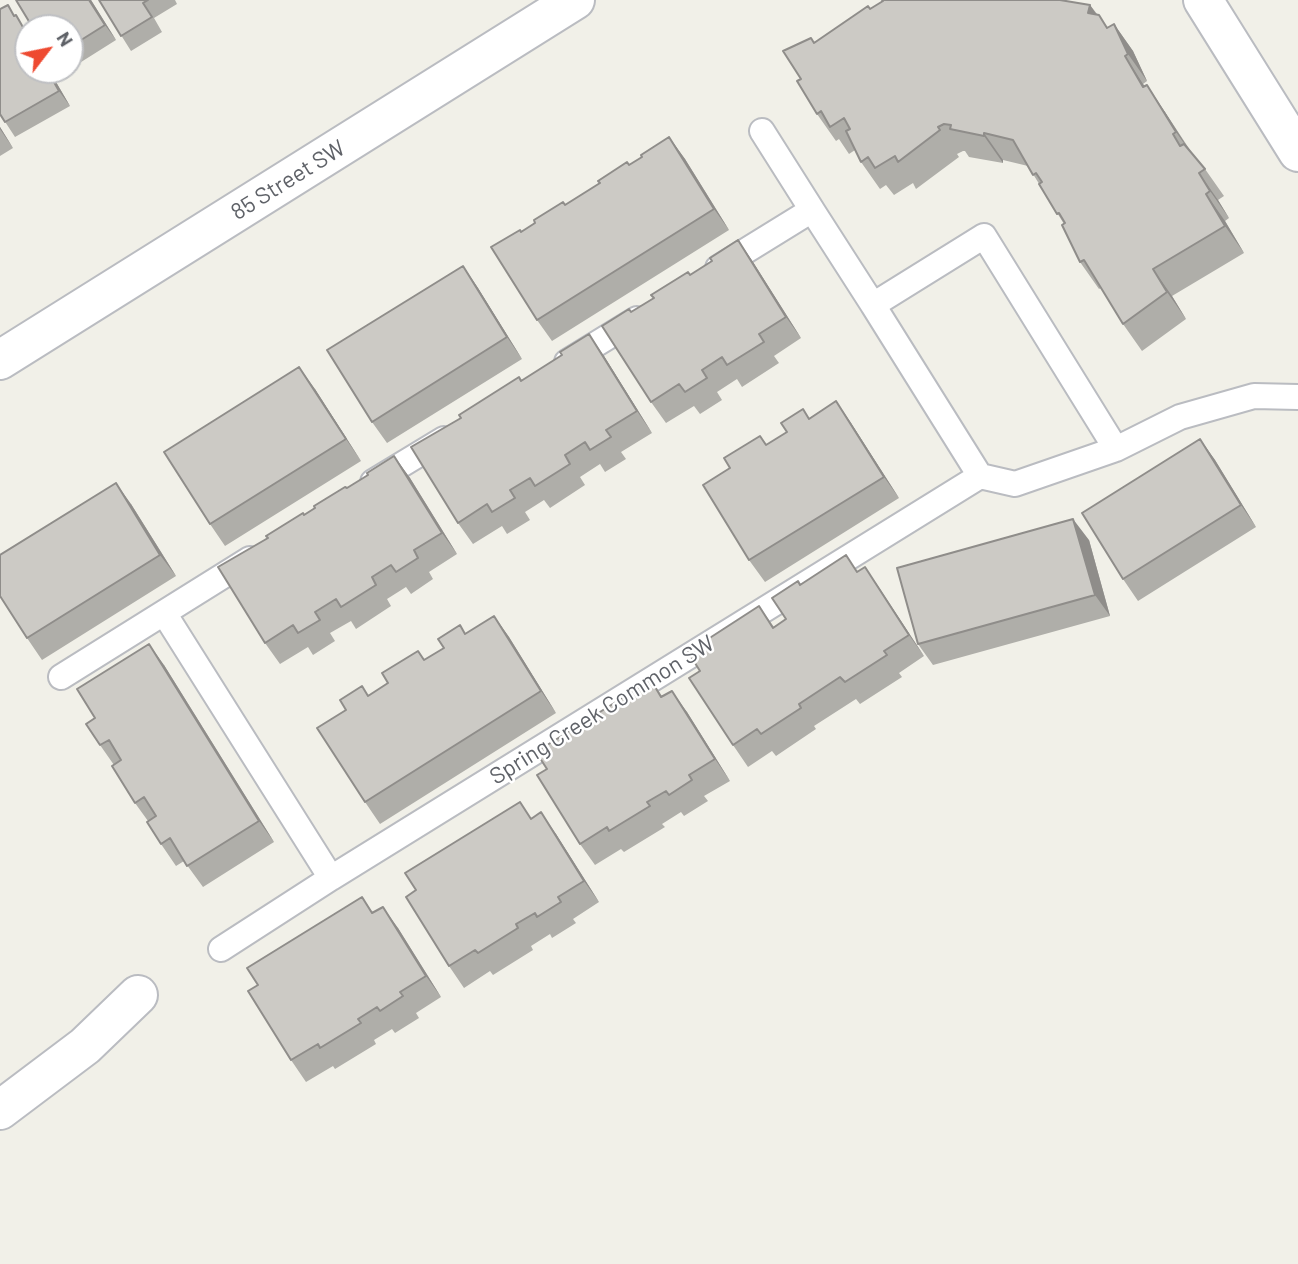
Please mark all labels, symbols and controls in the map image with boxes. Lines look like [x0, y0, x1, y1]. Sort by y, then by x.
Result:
north arrow [14, 14, 84, 84]
text: N [52, 27, 79, 50]
street label: 85 Street SW [226, 134, 350, 226]
street label: Spring Creek Common SW [485, 629, 719, 791]

